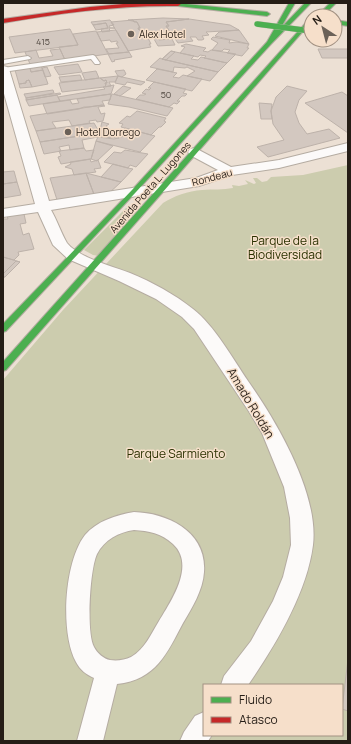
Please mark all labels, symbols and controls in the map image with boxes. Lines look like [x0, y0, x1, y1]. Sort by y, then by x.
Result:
north arrow [303, 8, 343, 48]
text: N [309, 11, 325, 28]
place label: Alex Hotel [139, 27, 185, 41]
marker: Alex Hotel [126, 29, 136, 39]
house number: 415 [36, 35, 50, 48]
house number: 50 [161, 88, 171, 101]
place label: Hotel Dorrego [76, 125, 140, 139]
marker: Hotel Dorrego [63, 127, 73, 137]
street label: Avenida Poeta L. Lugones [106, 138, 194, 236]
street label: Rondeau [190, 165, 234, 189]
park label: Parque de la Biodiversidad [248, 232, 322, 263]
street label: Amado Roldán [223, 365, 279, 441]
park label: Parque Sarmiento [127, 445, 225, 462]
legend [203, 684, 343, 736]
text: Fluido [239, 691, 272, 708]
text: Atasco [239, 711, 278, 728]

